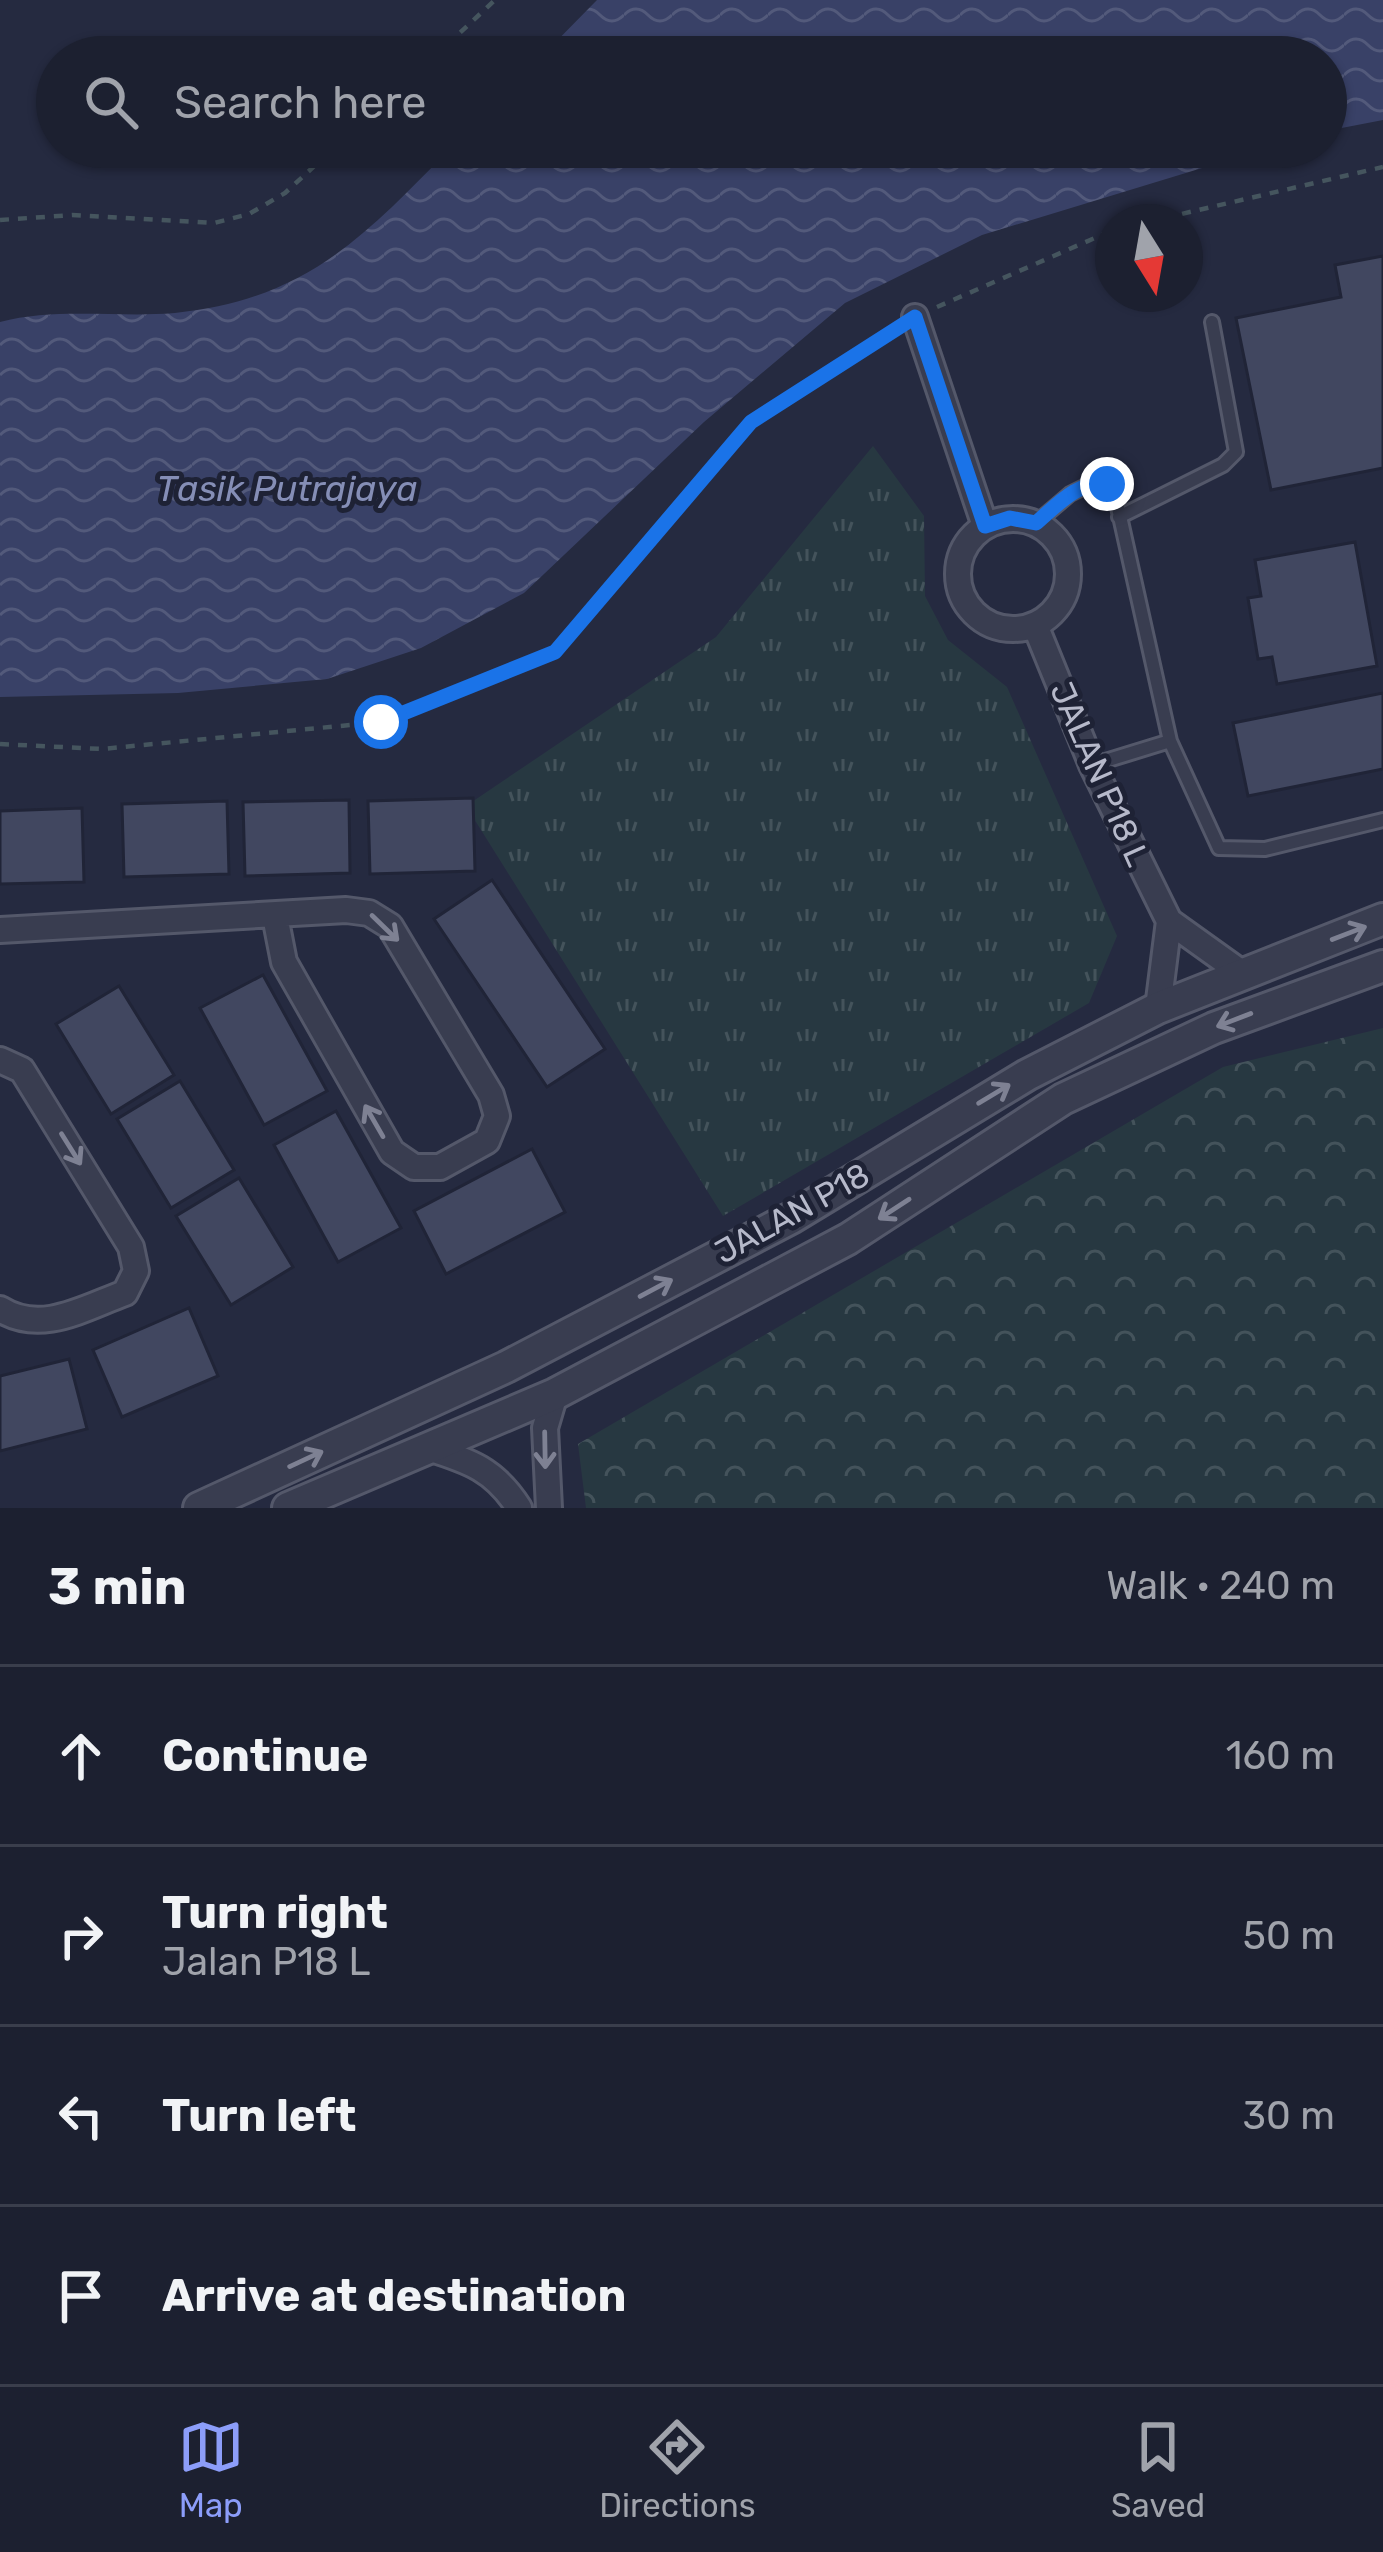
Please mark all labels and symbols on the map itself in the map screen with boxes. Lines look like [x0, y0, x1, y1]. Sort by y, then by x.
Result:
north arrow [1095, 204, 1203, 312]
route end [1080, 457, 1134, 511]
water label: Tasik Putrajaya [156, 467, 418, 510]
street label: JALAN P18 L [1042, 676, 1158, 872]
route start [354, 695, 408, 749]
one-way arrow [369, 913, 399, 942]
one-way arrow [1329, 920, 1366, 942]
one-way arrow [1216, 1011, 1253, 1033]
one-way arrow [976, 1082, 1010, 1106]
one-way arrow [362, 1104, 386, 1139]
one-way arrow [59, 1131, 83, 1165]
street label: JALAN P18 [708, 1155, 876, 1271]
one-way arrow [877, 1197, 911, 1222]
one-way arrow [638, 1276, 673, 1299]
one-way arrow [534, 1430, 556, 1469]
one-way arrow [287, 1447, 323, 1469]

